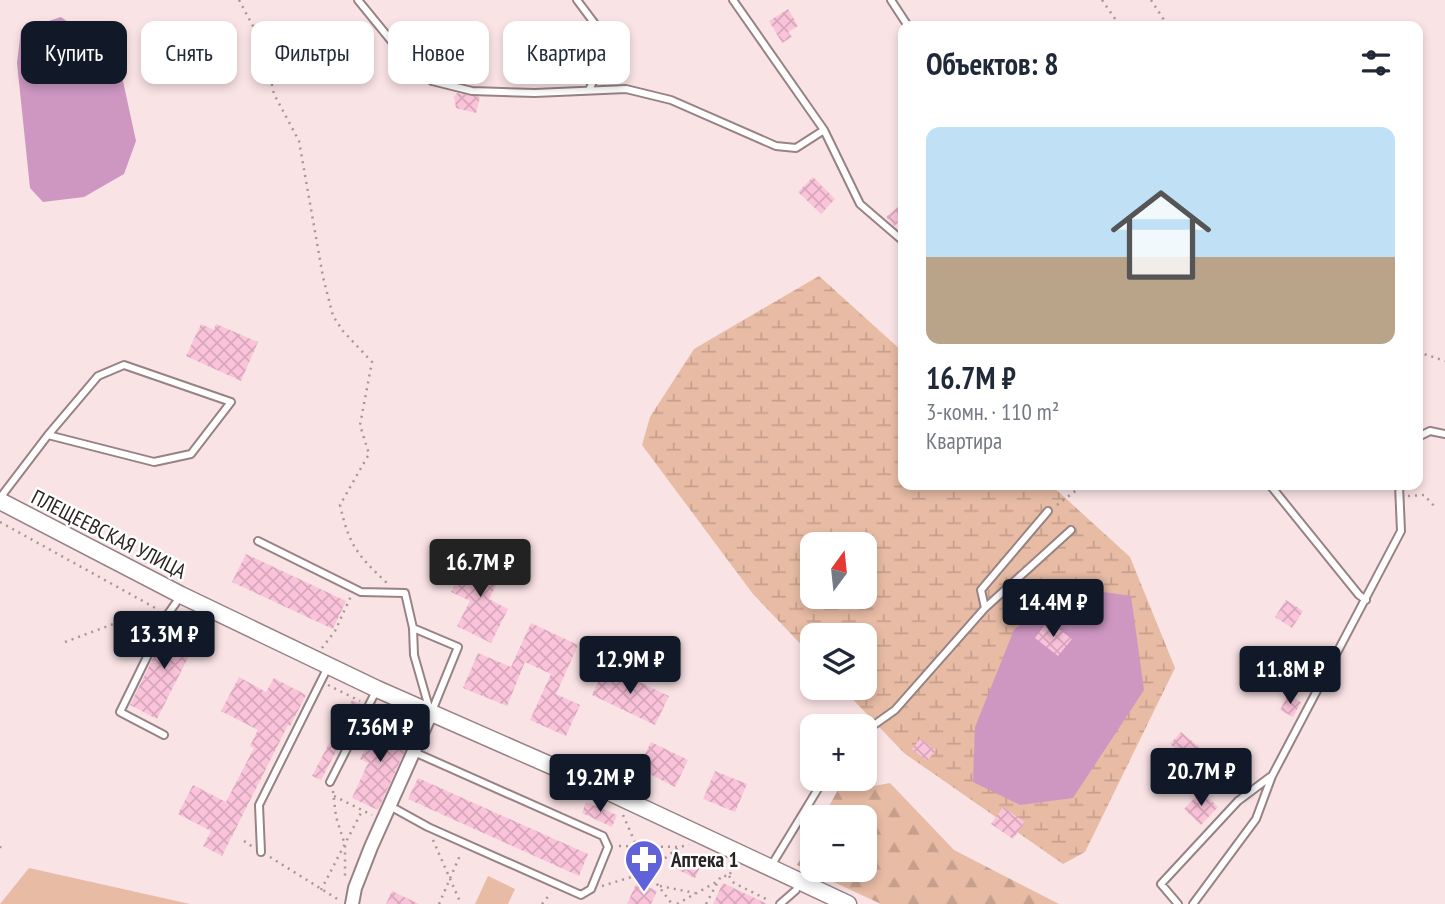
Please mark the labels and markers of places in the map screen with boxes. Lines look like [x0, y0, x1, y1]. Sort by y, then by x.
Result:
pin: 16.7M ₽ [415, 540, 545, 599]
pin: 14.4M ₽ [988, 580, 1118, 639]
pin: 13.3M ₽ [99, 612, 229, 671]
pin: 12.9M ₽ [565, 636, 695, 696]
pin: 11.8M ₽ [1225, 646, 1355, 706]
pin: 7.36M ₽ [315, 704, 445, 764]
pin: 20.7M ₽ [1136, 748, 1266, 808]
pin: 19.2M ₽ [535, 754, 665, 814]
pharmacy icon: Аптека 1 [623, 838, 665, 893]
place label: Аптека 1 [670, 846, 739, 873]

